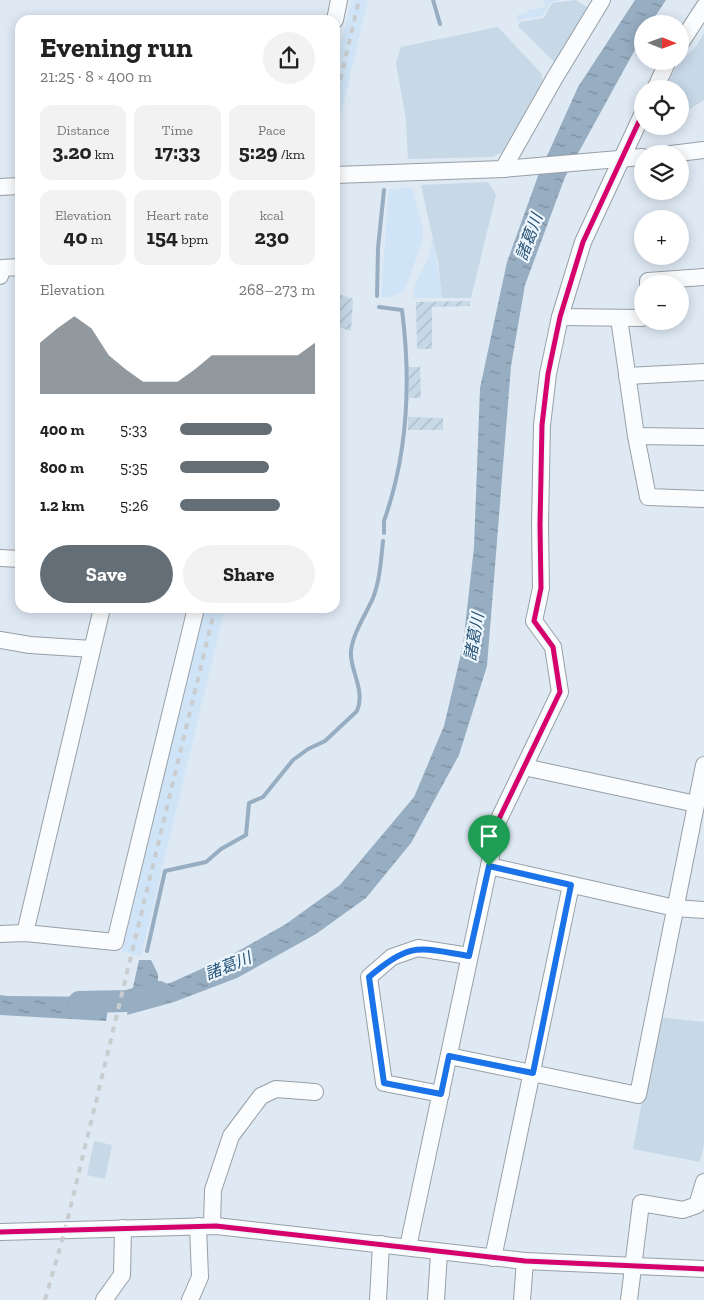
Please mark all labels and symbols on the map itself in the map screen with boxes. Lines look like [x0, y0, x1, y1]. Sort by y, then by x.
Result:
north arrow [634, 15, 689, 70]
water label: 諸葛川 [512, 209, 547, 263]
water label: 諸葛川 [460, 610, 488, 662]
pin [468, 815, 510, 866]
water label: 諸葛川 [202, 947, 256, 984]

